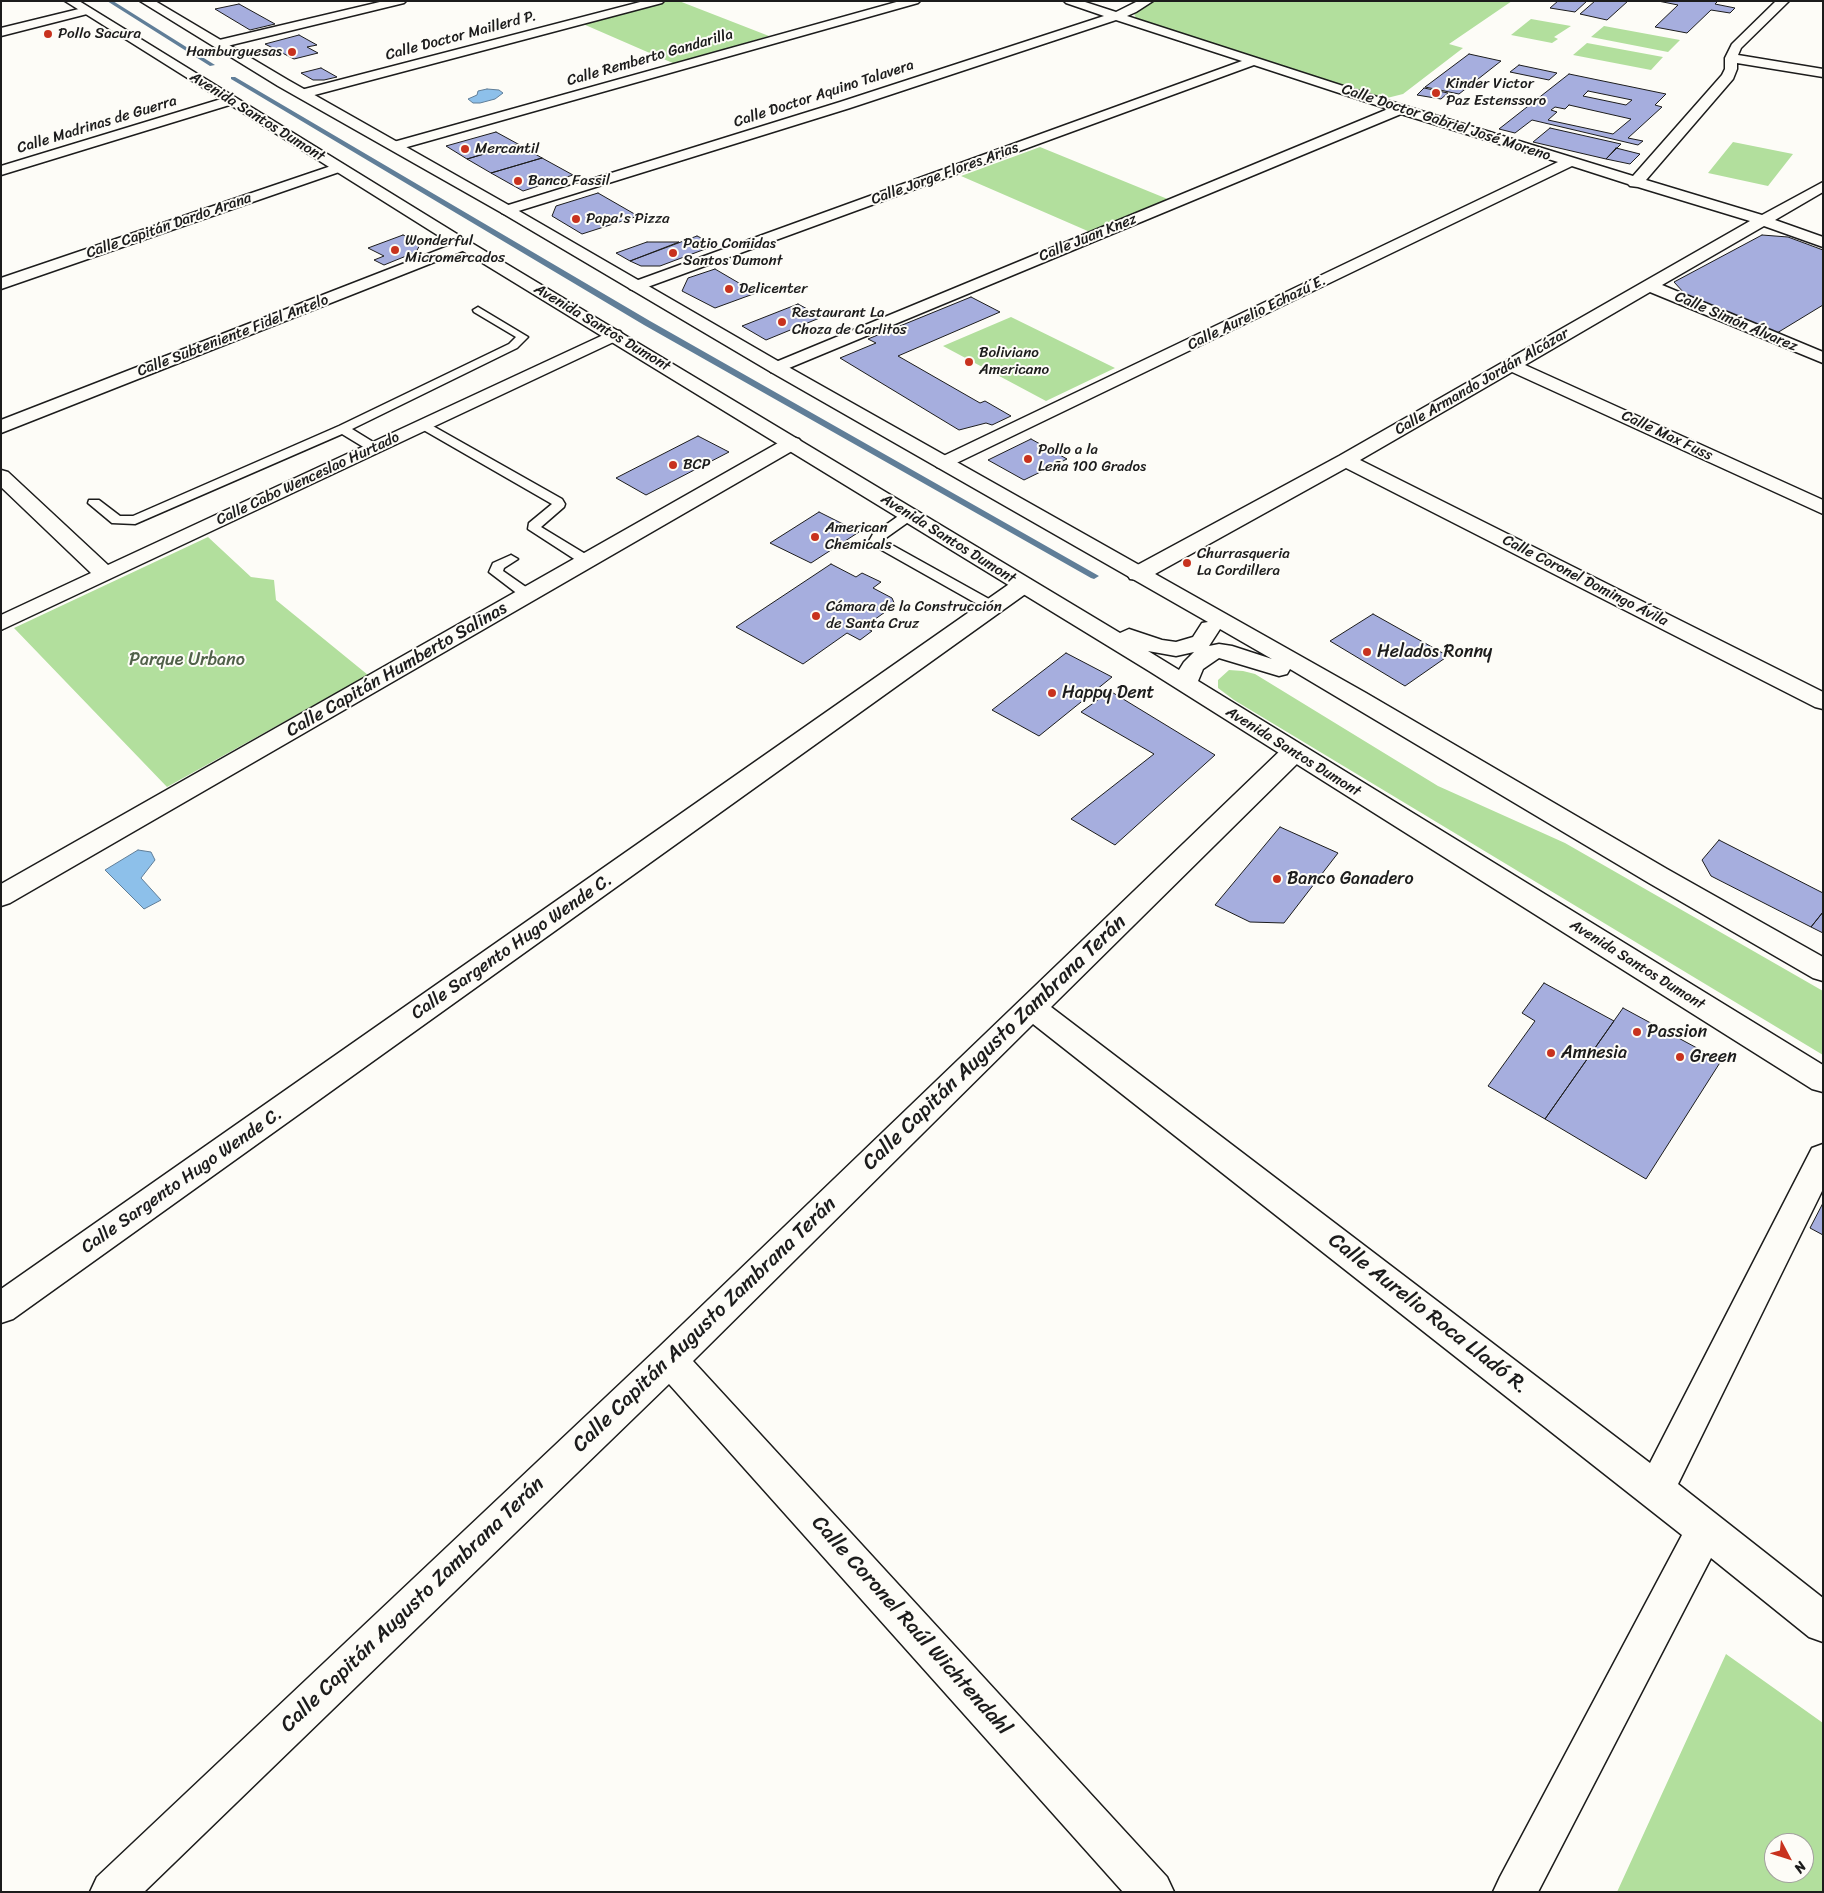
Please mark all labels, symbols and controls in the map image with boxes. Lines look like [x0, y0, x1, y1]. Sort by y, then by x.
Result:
street label: Calle Doctor Maillerd P. [384, 7, 538, 65]
place label: Pollo Sacura [58, 25, 141, 43]
street label: Calle Remberto Gandarilla [565, 26, 735, 90]
marker: Pollo Sacura [42, 28, 54, 40]
place label: Hamburguesas [186, 43, 282, 61]
marker: Hamburguesas [286, 46, 298, 58]
street label: Calle Doctor Aquino Talavera [732, 56, 916, 132]
street label: Avenida Santos Dumont [186, 68, 328, 166]
place label: Kinder Victor Paz Estenssoro [1446, 75, 1546, 110]
street label: Calle Doctor Gabriel José Moreno [1339, 81, 1553, 165]
marker: Kinder Victor Paz Estenssoro [1430, 87, 1442, 99]
street label: Calle Madrinas de Guerra [15, 92, 179, 158]
street label: Calle Jorge Flores Arias [869, 139, 1021, 209]
place label: Mercantil [475, 140, 539, 158]
marker: Mercantil [459, 143, 471, 155]
place label: Banco Fassil [528, 172, 610, 190]
marker: Banco Fassil [512, 175, 524, 187]
street label: Calle Capitán Dardo Arana [84, 189, 254, 263]
place label: Papa's Pizza [586, 210, 670, 228]
street label: Calle Juan Knez [1037, 210, 1139, 266]
marker: Papa's Pizza [570, 213, 582, 225]
place label: Wonderful Micromercados [405, 232, 505, 267]
place label: Patio Comidas Santos Dumont [683, 235, 783, 270]
marker: Wonderful Micromercados [389, 244, 401, 256]
marker: Patio Comidas Santos Dumont [667, 247, 679, 259]
street label: Calle Aurelio Echazú E. [1185, 272, 1329, 354]
street label: Avenida Santos Dumont [531, 280, 673, 376]
place label: Delicenter [739, 280, 807, 298]
marker: Delicenter [723, 283, 735, 295]
street label: Calle Simón Álvarez [1672, 288, 1800, 356]
street label: Calle Subteniente Fidel Antelo [135, 291, 331, 381]
place label: Restaurant La Choza de Carlitos [792, 304, 907, 339]
marker: Restaurant La Choza de Carlitos [776, 316, 788, 328]
street label: Calle Armando Jordán Alcázar [1392, 325, 1572, 439]
place label: Boliviano Americano [979, 344, 1049, 379]
marker: Boliviano Americano [963, 356, 975, 368]
street label: Calle Max Fuss [1619, 407, 1715, 465]
street label: Calle Cabo Wenceslao Hurtado [214, 429, 402, 529]
place label: Pollo a la Leña 100 Grados [1038, 441, 1146, 476]
marker: Pollo a la Leña 100 Grados [1022, 453, 1034, 465]
place label: BCP [683, 456, 710, 474]
marker: BCP [667, 459, 679, 471]
street label: Avenida Santos Dumont [877, 490, 1019, 588]
place label: American Chemicals [825, 519, 892, 554]
marker: American Chemicals [809, 531, 821, 543]
street label: Calle Coronel Domingo Ávila [1499, 531, 1671, 631]
place label: Churrasqueria La Cordillera [1197, 545, 1290, 580]
marker: Churrasqueria La Cordillera [1181, 557, 1193, 569]
street label: Calle Capitán Humberto Salinas [283, 598, 511, 742]
place label: Cámara de la Construcción de Santa Cruz [826, 598, 1002, 633]
marker: Cámara de la Construcción de Santa Cruz [810, 610, 822, 622]
place label: Helados Ronny [1377, 641, 1492, 663]
marker: Helados Ronny [1361, 646, 1373, 658]
park label: Parque Urbano [129, 649, 245, 671]
place label: Happy Dent [1062, 682, 1154, 704]
marker: Happy Dent [1046, 687, 1058, 699]
street label: Avenida Santos Dumont [1222, 703, 1364, 801]
place label: Banco Ganadero [1287, 868, 1414, 890]
street label: Calle Sargento Hugo Wende C. [408, 869, 616, 1025]
marker: Banco Ganadero [1271, 873, 1283, 885]
street label: Calle Capitán Augusto Zambrana Terán [858, 910, 1132, 1176]
street label: Avenida Santos Dumont [1566, 916, 1708, 1014]
place label: Passion [1647, 1021, 1707, 1043]
marker: Passion [1631, 1026, 1643, 1038]
place label: Amnesia [1561, 1042, 1627, 1064]
place label: Green [1690, 1046, 1737, 1068]
marker: Amnesia [1545, 1047, 1557, 1059]
marker: Green [1674, 1051, 1686, 1063]
street label: Calle Sargento Hugo Wende C. [78, 1103, 286, 1259]
street label: Calle Capitán Augusto Zambrana Terán [568, 1192, 842, 1458]
street label: Calle Aurelio Roca Lladó R. [1323, 1228, 1533, 1400]
street label: Calle Capitán Augusto Zambrana Terán [276, 1472, 550, 1738]
street label: Calle Coronel Raúl Wichtendahl [806, 1511, 1016, 1741]
north arrow [1764, 1833, 1814, 1883]
text: N [1787, 1856, 1813, 1879]

